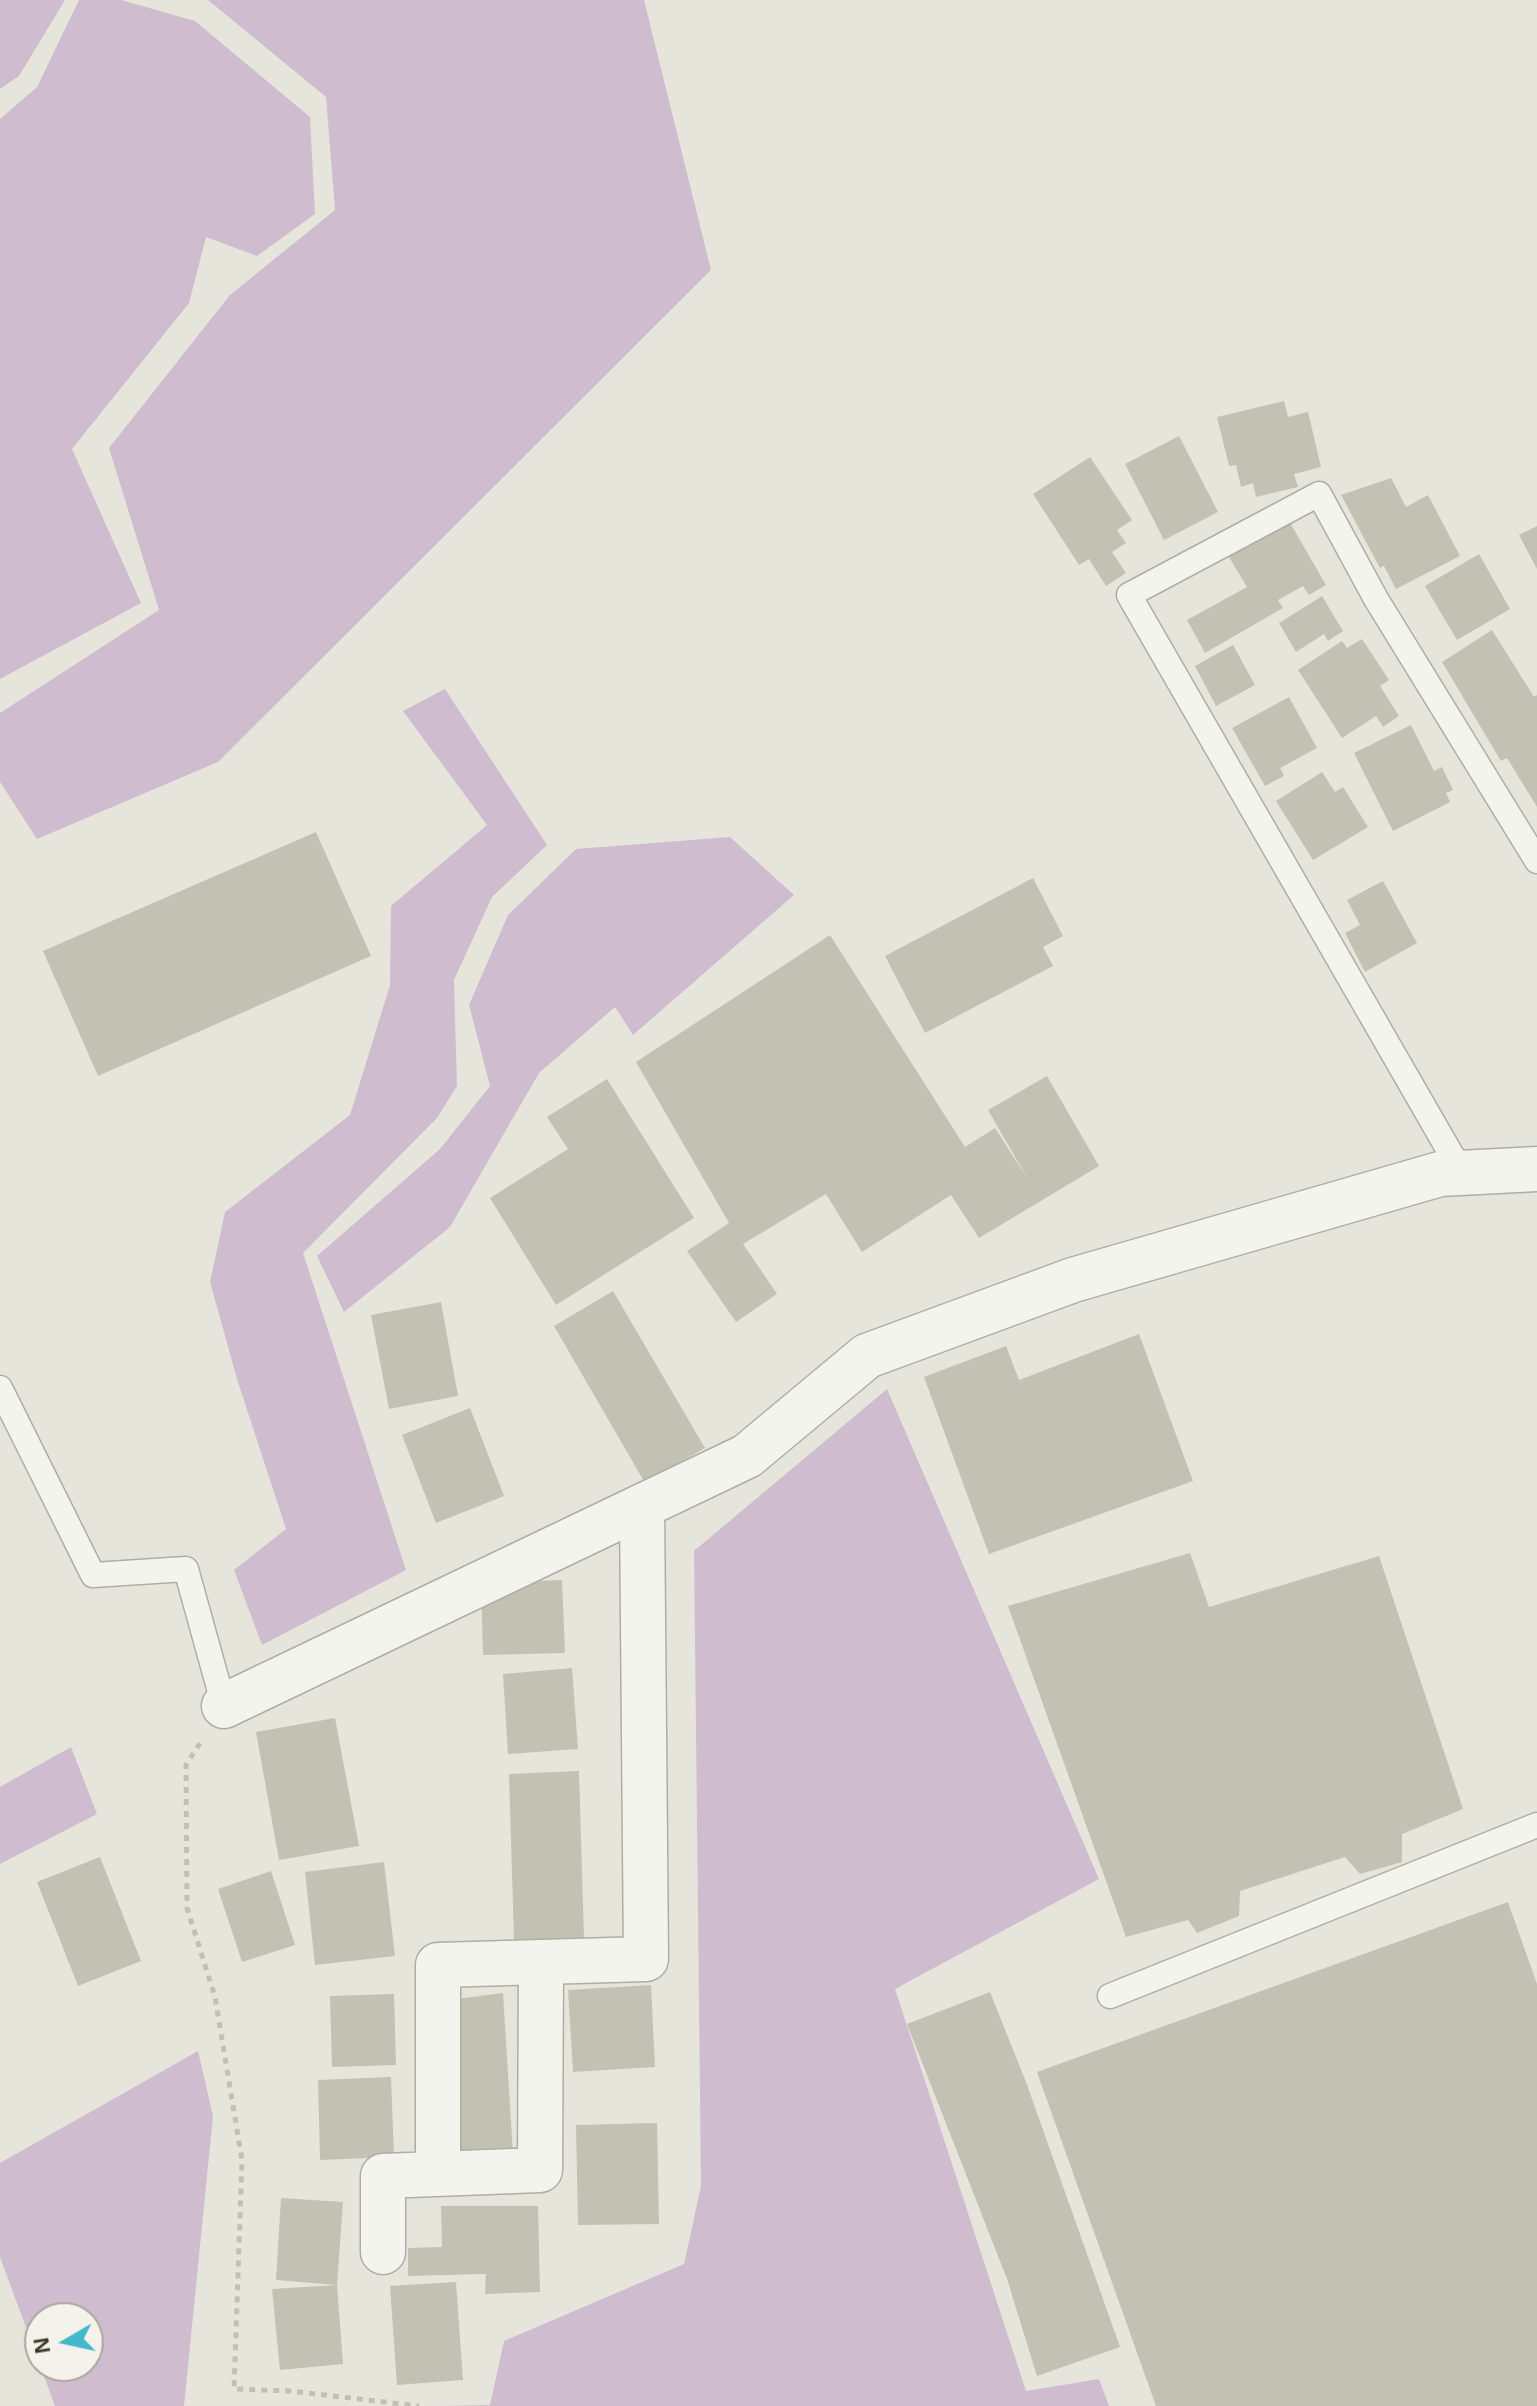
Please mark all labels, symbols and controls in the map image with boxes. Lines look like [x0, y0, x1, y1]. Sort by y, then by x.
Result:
north arrow [24, 2302, 104, 2382]
text: N [28, 2336, 55, 2355]

